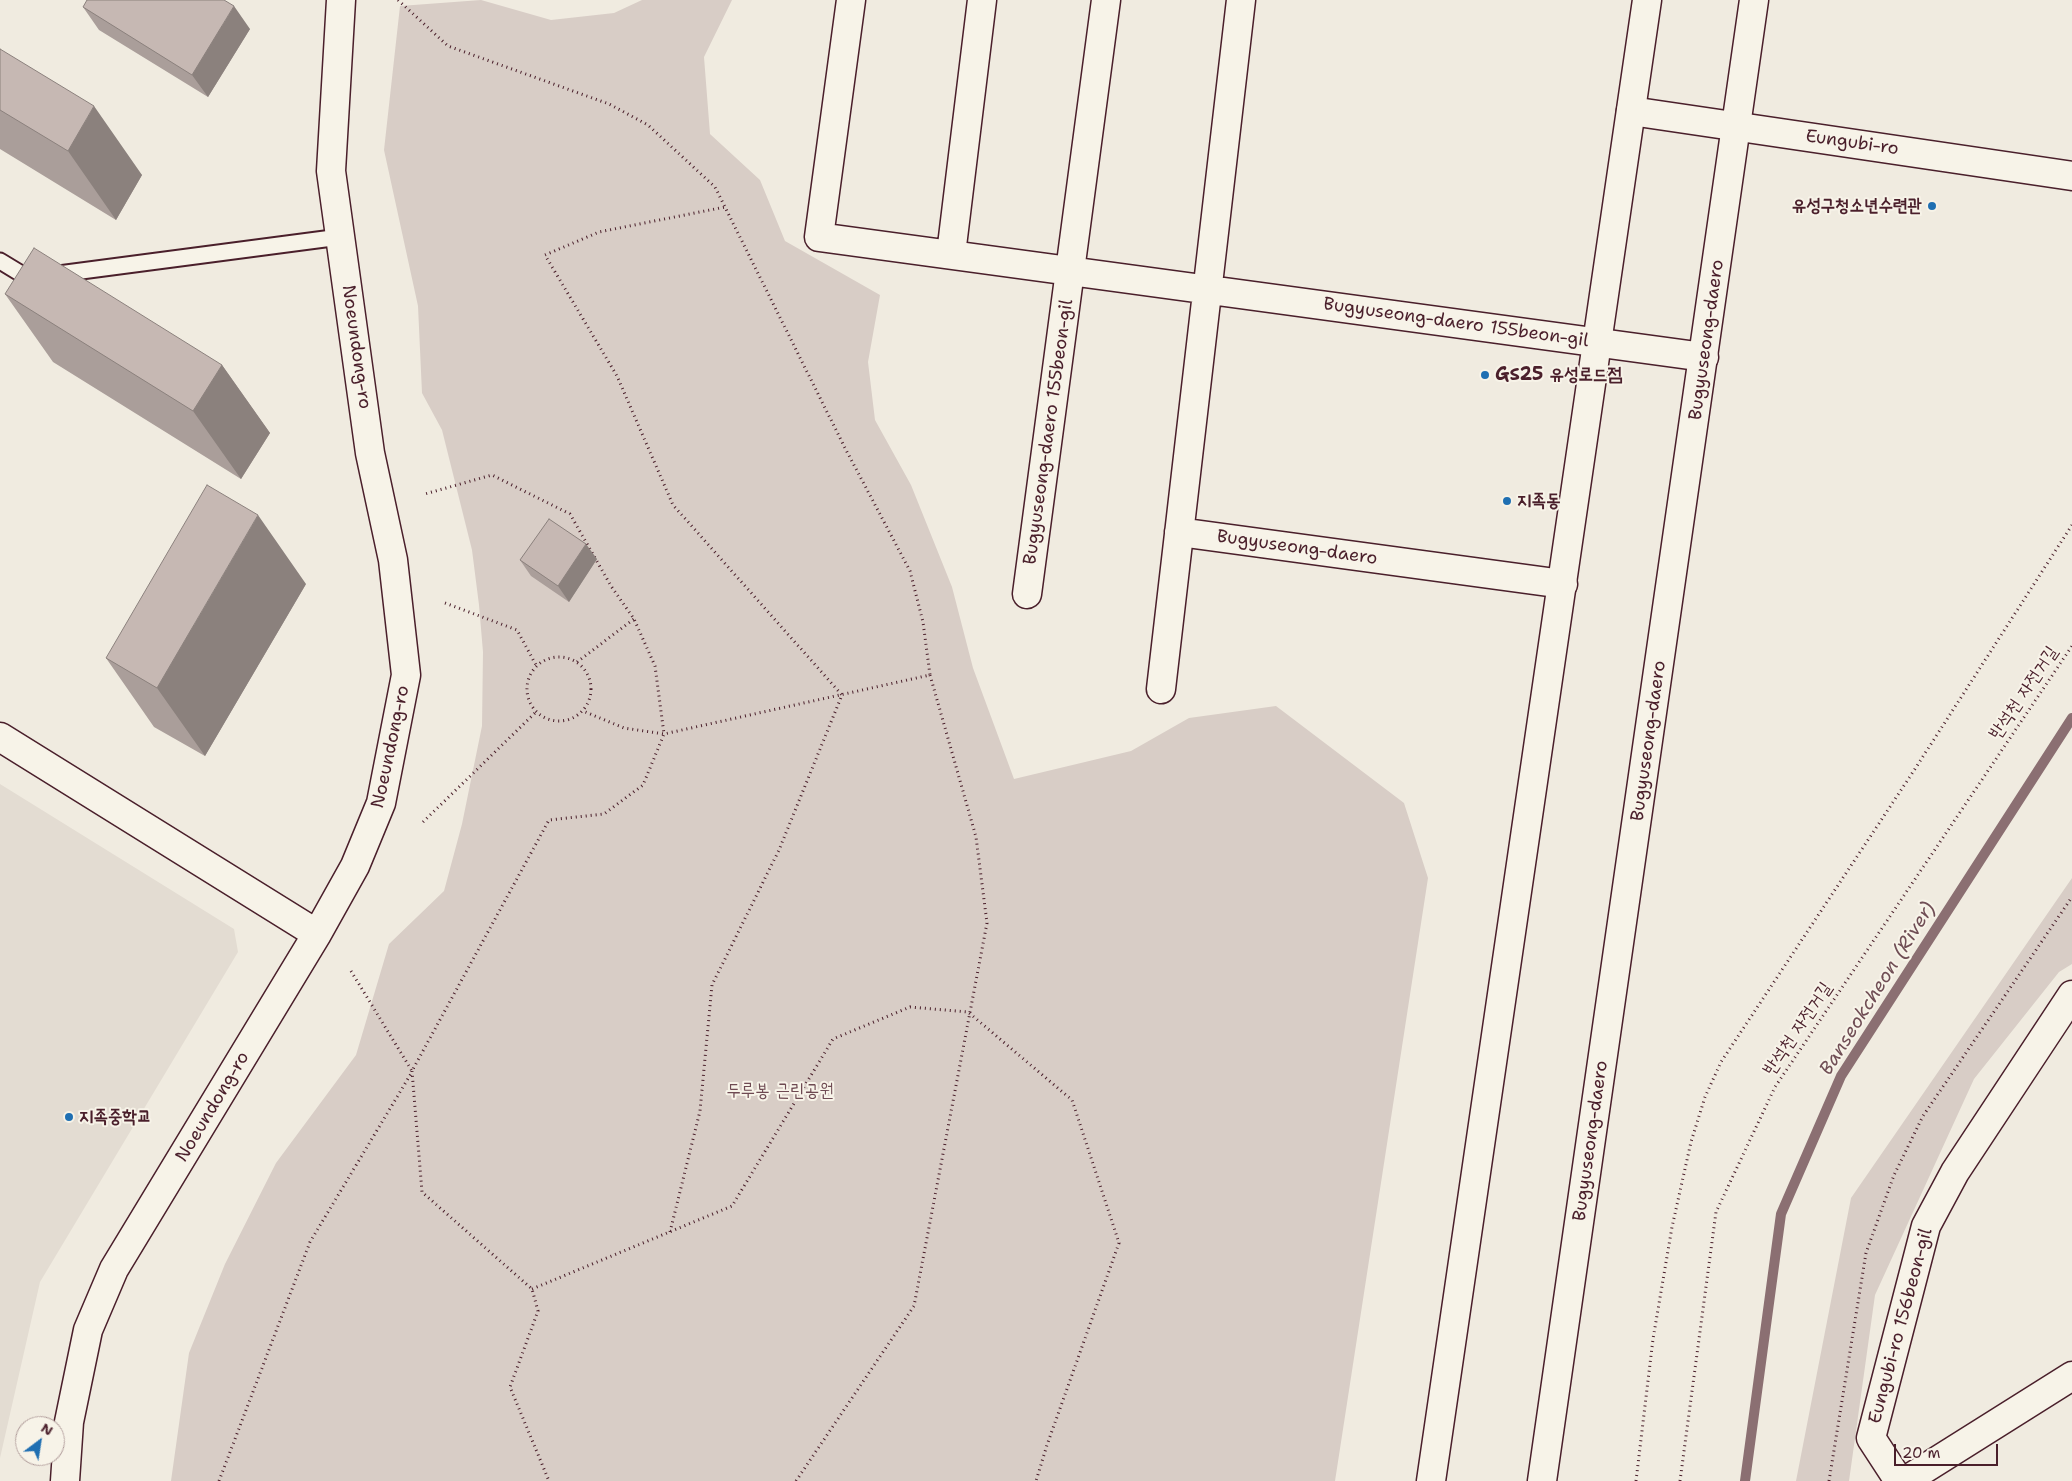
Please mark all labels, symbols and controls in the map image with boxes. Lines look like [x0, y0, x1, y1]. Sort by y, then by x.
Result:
street label: Eungubi-ro [1804, 126, 1900, 160]
place label: 유성구청소년수련관 [1792, 195, 1922, 217]
marker: 유성구청소년수련관 [1926, 200, 1938, 212]
street label: Bugyuseong-daero [1685, 258, 1729, 422]
street label: Noeundong-ro [337, 284, 375, 410]
street label: Bugyuseong-daero 155beon-gil [1322, 294, 1590, 352]
street label: Bugyuseong-daero 155beon-gil [1020, 298, 1078, 566]
place label: GS25 유성로드점 [1495, 364, 1622, 386]
marker: GS25 유성로드점 [1479, 369, 1491, 381]
place label: 지족동 [1517, 490, 1560, 512]
marker: 지족동 [1501, 495, 1513, 507]
street label: Bugyuseong-daero [1215, 526, 1379, 570]
street label: 반석천 자전거길 [1985, 642, 2063, 744]
street label: Bugyuseong-daero [1627, 659, 1671, 823]
street label: Noeundong-ro [367, 684, 415, 810]
water label: Banseokcheon (River) [1815, 898, 1941, 1080]
street label: 반석천 자전거길 [1759, 978, 1837, 1080]
street label: Noeundong-ro [172, 1048, 254, 1166]
street label: Bugyuseong-daero [1569, 1059, 1613, 1223]
park label: 두루봉 근린공원 [726, 1080, 834, 1102]
place label: 지족중학교 [79, 1106, 151, 1128]
marker: 지족중학교 [63, 1111, 75, 1123]
street label: Eungubi-ro 156beon-gil [1864, 1226, 1938, 1426]
north arrow [15, 1416, 65, 1466]
text: N [38, 1418, 57, 1440]
scale bar [1897, 1434, 2001, 1466]
text: 20 m [1902, 1443, 1941, 1463]

